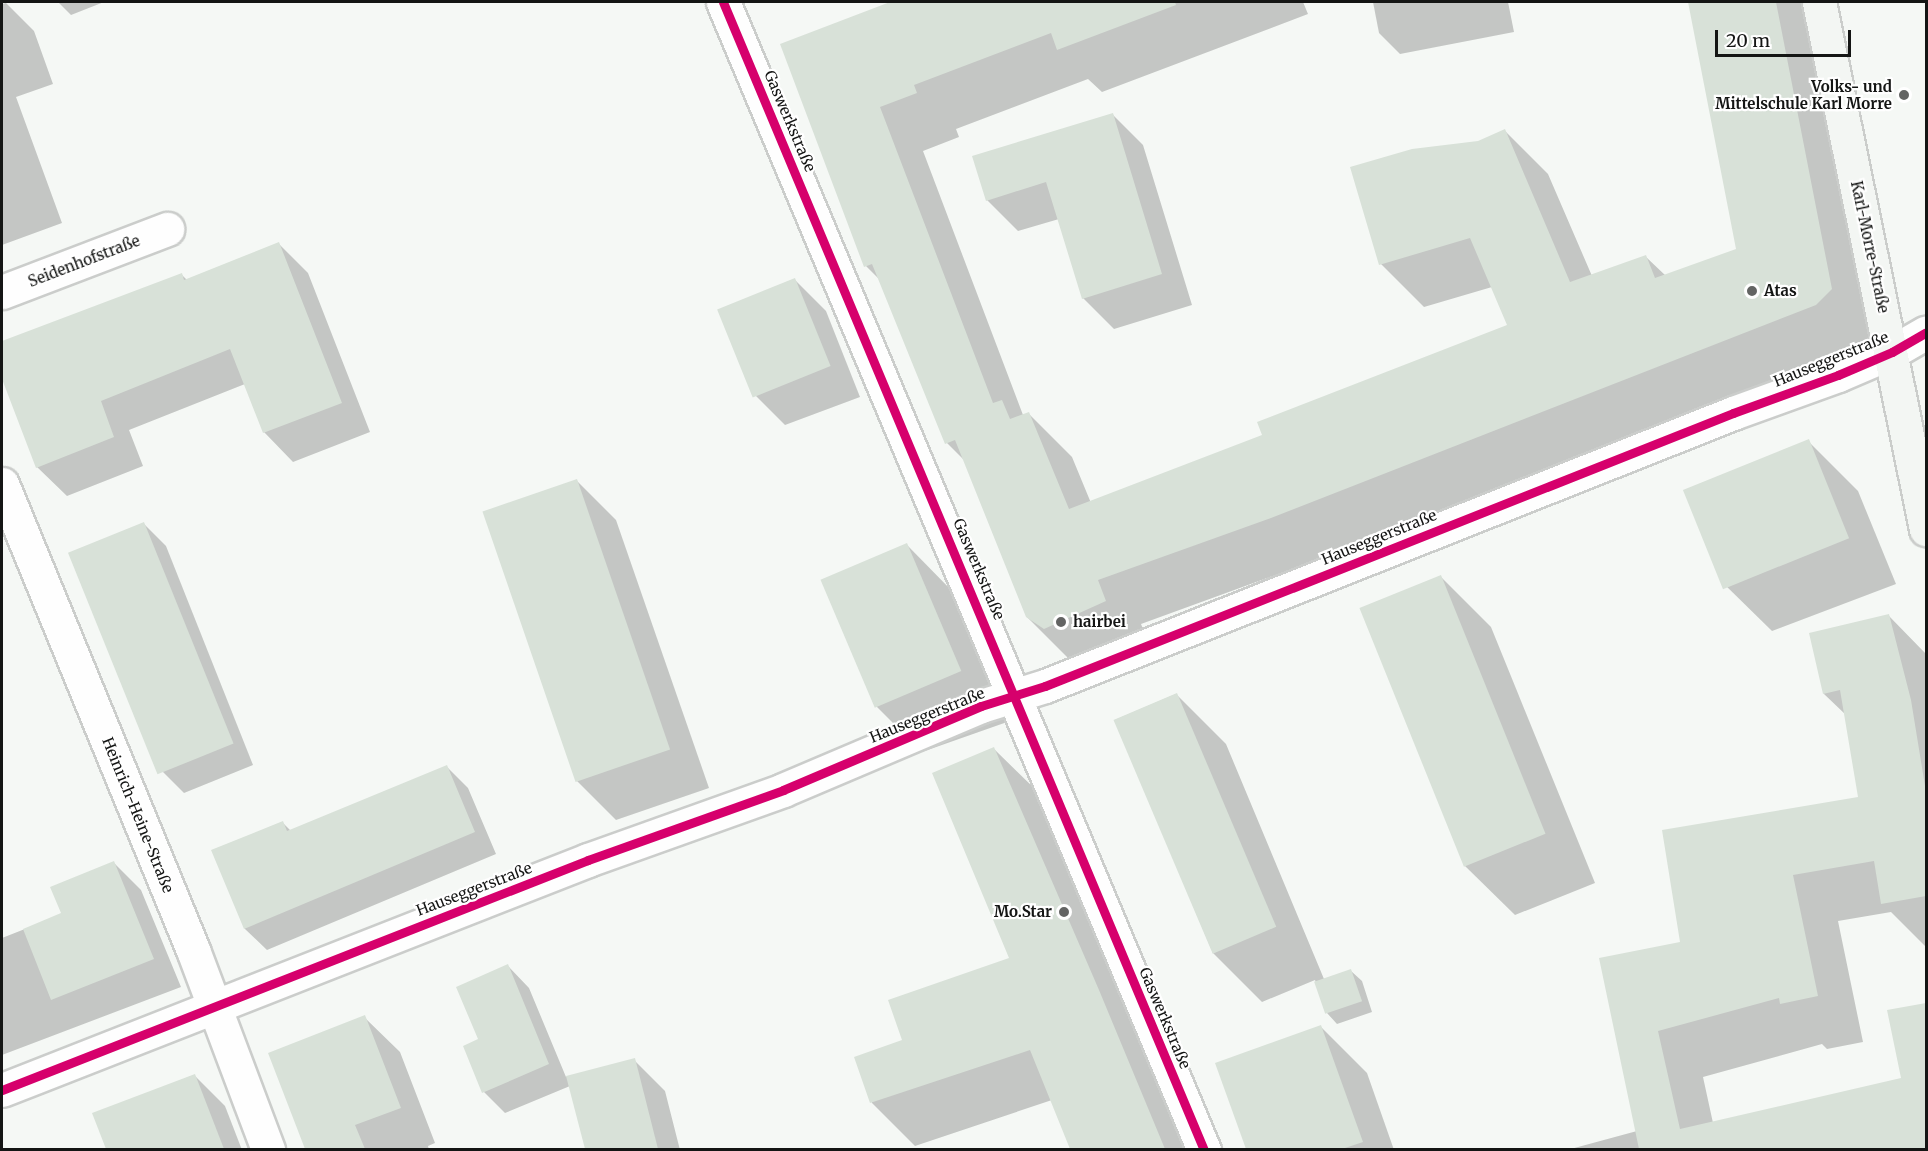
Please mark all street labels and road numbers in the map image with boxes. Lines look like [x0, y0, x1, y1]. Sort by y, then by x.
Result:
street label: Gaswerkstraße [761, 68, 819, 174]
street label: Karl-Morre-Straße [1847, 179, 1893, 315]
street label: Seidenhofstraße [25, 231, 143, 291]
street label: Hauseggerstraße [1771, 328, 1891, 390]
street label: Hauseggerstraße [1319, 506, 1439, 568]
street label: Gaswerkstraße [950, 516, 1008, 622]
street label: Hauseggerstraße [867, 684, 987, 746]
street label: Heinrich-Heine-Straße [99, 735, 177, 895]
street label: Hauseggerstraße [414, 859, 534, 919]
street label: Gaswerkstraße [1136, 965, 1194, 1071]

